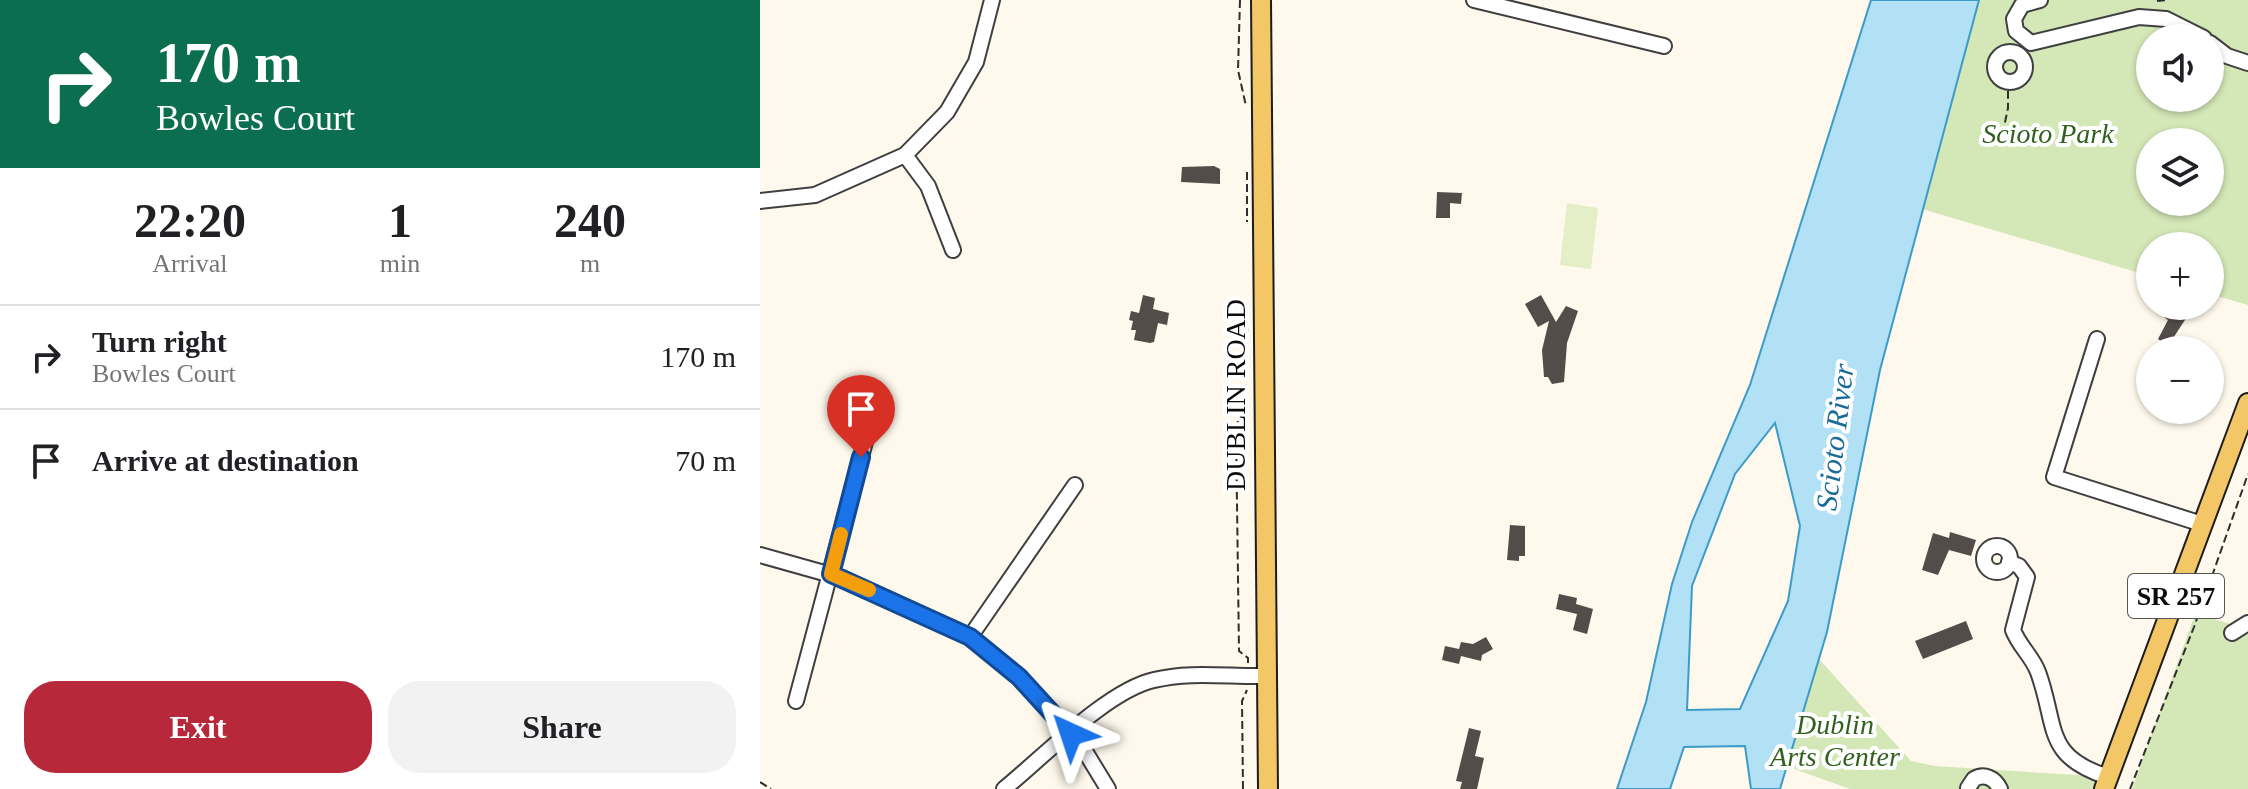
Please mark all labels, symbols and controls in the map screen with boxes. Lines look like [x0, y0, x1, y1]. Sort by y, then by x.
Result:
map controls [2136, 24, 2224, 424]
button: sound [2136, 24, 2224, 112]
icon: right [24, 32, 128, 136]
text: 170 m [156, 32, 301, 94]
text: Bowles Court [156, 98, 355, 138]
park label: Scioto Park [1982, 118, 2114, 149]
button: layers [2136, 128, 2224, 216]
text: 22:20 [134, 194, 246, 247]
text: 1 [388, 194, 412, 247]
text: 240 [554, 194, 626, 247]
button: + [2136, 232, 2224, 320]
text: Arrival [152, 249, 227, 278]
text: min [380, 249, 420, 278]
text: m [580, 249, 600, 278]
street label: DUBLIN ROAD [1220, 299, 1251, 491]
text: Turn right [92, 325, 227, 358]
icon: right [24, 335, 68, 379]
button: − [2136, 336, 2224, 424]
text: 170 m [660, 340, 736, 373]
text: Bowles Court [92, 359, 236, 388]
water label: Scioto River [1809, 361, 1860, 512]
pin [827, 375, 895, 457]
icon: arrive [839, 387, 883, 431]
icon: arrive [24, 439, 68, 483]
text: Arrive at destination [92, 444, 359, 477]
text: 70 m [675, 444, 736, 477]
road number: SR 257 [2128, 574, 2224, 618]
button: Exit [24, 681, 372, 773]
button: Share [388, 681, 736, 773]
position arrow [1029, 692, 1113, 776]
park label: Dublin Arts Center [1768, 709, 1900, 772]

